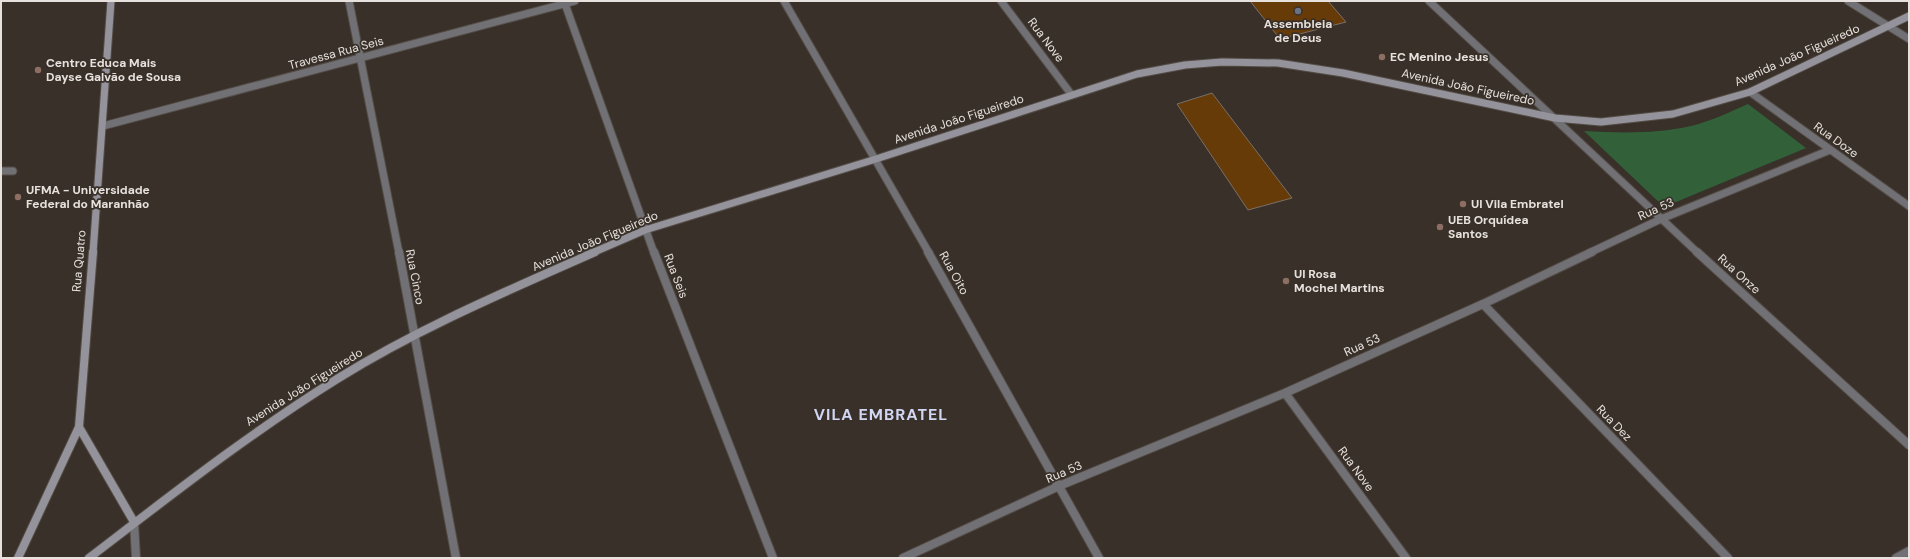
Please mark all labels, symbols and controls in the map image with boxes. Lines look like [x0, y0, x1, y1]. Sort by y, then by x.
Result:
marker: Assembleia de Deus [1293, 6, 1303, 16]
street label: Rua Nove [1024, 15, 1068, 66]
place label: Assembleia de Deus [1264, 16, 1332, 46]
street label: Avenida João Figueiredo [1732, 20, 1862, 90]
street label: Travessa Rua Seis [287, 33, 385, 73]
place label: EC Menino Jesus [1390, 49, 1489, 65]
marker: EC Menino Jesus [1377, 52, 1387, 62]
place label: Centro Educa Mais Dayse Galvão de Sousa [46, 55, 181, 85]
marker: Centro Educa Mais Dayse Galvão de Sousa [33, 65, 43, 75]
street label: Avenida João Figueiredo [1400, 65, 1536, 109]
street label: Avenida João Figueiredo [892, 90, 1026, 148]
street label: Rua Doze [1810, 118, 1862, 162]
place label: UFMA - Universidade Federal do Maranhão [26, 182, 150, 212]
marker: UFMA - Universidade Federal do Maranhão [13, 192, 23, 202]
street label: Rua 53 [1635, 194, 1677, 224]
place label: UI Vila Embratel [1471, 196, 1564, 212]
marker: UI Vila Embratel [1458, 199, 1468, 209]
street label: Avenida João Figueiredo [530, 207, 660, 275]
place label: UEB Orquídea Santos [1448, 212, 1529, 242]
marker: UEB Orquídea Santos [1435, 222, 1445, 232]
street label: Rua Quatro [68, 229, 90, 293]
street label: Rua Cinco [402, 248, 428, 306]
street label: Rua Oito [935, 248, 973, 298]
street label: Rua Seis [660, 251, 692, 301]
street label: Rua Onze [1714, 251, 1764, 298]
place label: UI Rosa Mochel Martins [1294, 266, 1385, 296]
marker: UI Rosa Mochel Martins [1281, 276, 1291, 286]
street label: Rua 53 [1341, 330, 1383, 360]
street label: Avenida João Figueiredo [242, 344, 366, 430]
street label: Rua Dez [1593, 402, 1635, 444]
district label: VILA EMBRATEL [814, 404, 948, 425]
street label: Rua Nove [1334, 443, 1378, 495]
street label: Rua 53 [1043, 457, 1085, 487]

